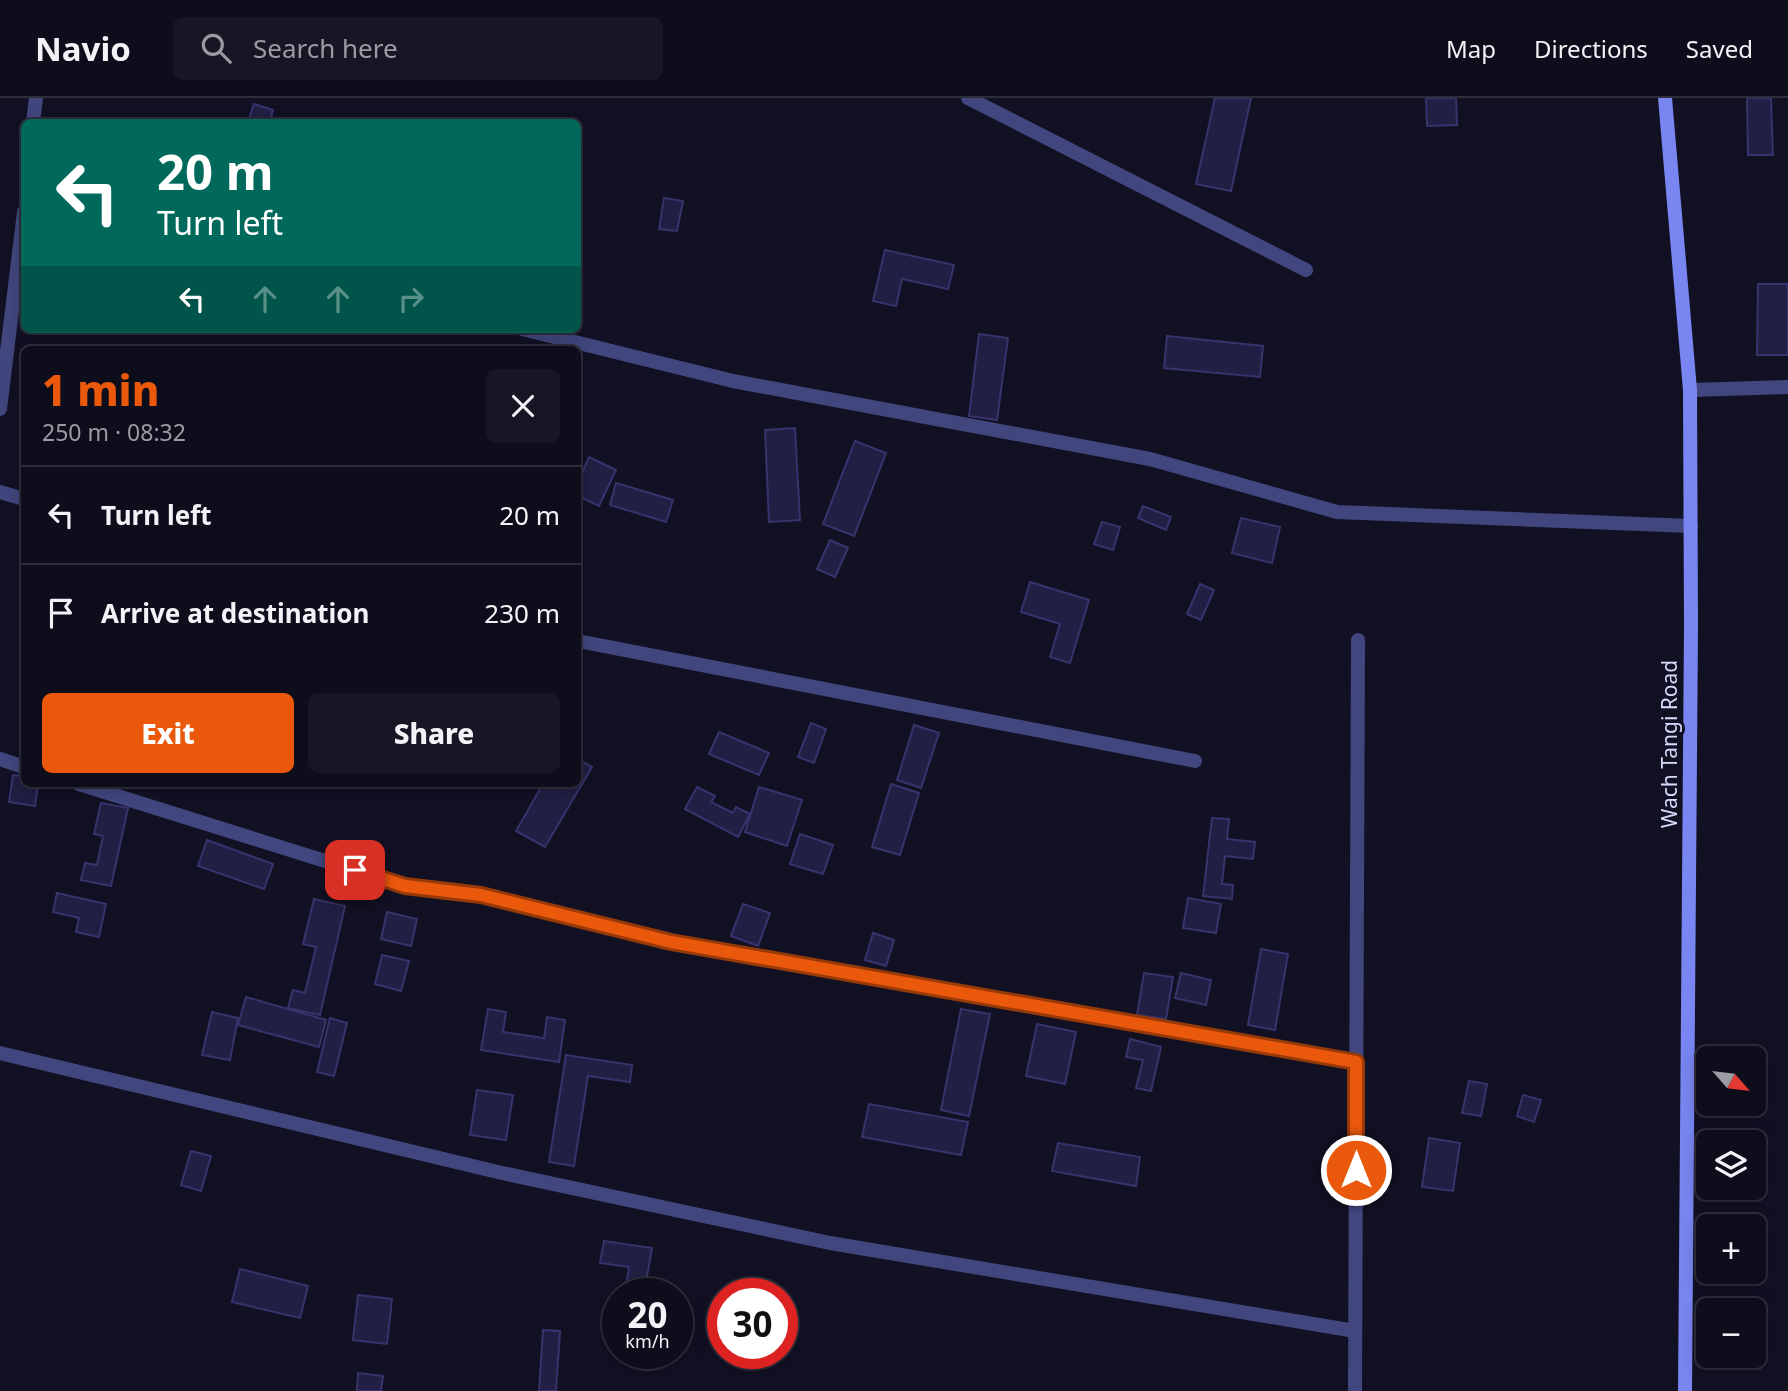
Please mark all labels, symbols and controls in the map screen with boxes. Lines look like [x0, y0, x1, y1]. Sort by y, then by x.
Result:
search box [173, 17, 663, 80]
text: Navio [35, 26, 131, 71]
icon: search [197, 29, 235, 67]
text: Search here [253, 30, 398, 66]
text: Map [1446, 32, 1496, 65]
text: Directions [1534, 32, 1648, 65]
text: Saved [1686, 32, 1753, 65]
text: 20 m [157, 138, 274, 204]
icon: left [42, 147, 133, 238]
text: Turn left [157, 201, 283, 244]
icon: left [173, 280, 211, 318]
icon: ahead [246, 280, 284, 318]
icon: ahead [319, 280, 357, 318]
icon: right [392, 280, 430, 318]
text: 1 min [42, 361, 159, 418]
button: close [486, 369, 560, 443]
text: 250 m · 08:32 [42, 416, 186, 448]
icon: left [42, 496, 80, 534]
text: Turn left [101, 497, 212, 533]
text: 20 m [499, 497, 560, 533]
icon: arrive [42, 594, 80, 632]
text: Arrive at destination [101, 595, 370, 631]
text: 230 m [484, 595, 560, 631]
street label: Wach Tangi Road [1655, 660, 1683, 828]
button: Exit [42, 693, 294, 773]
button: Share [308, 693, 560, 773]
pin [325, 840, 385, 900]
icon: arrive [336, 851, 374, 889]
north arrow [1696, 1046, 1766, 1116]
map controls [1696, 1046, 1766, 1368]
button: layers [1696, 1130, 1766, 1200]
position arrow [1319, 1133, 1393, 1207]
button: + [1696, 1214, 1766, 1284]
speed limit sign: 30 [707, 1278, 798, 1369]
text: 20 [627, 1291, 668, 1338]
button: − [1696, 1298, 1766, 1368]
text: km/h [625, 1329, 670, 1353]

